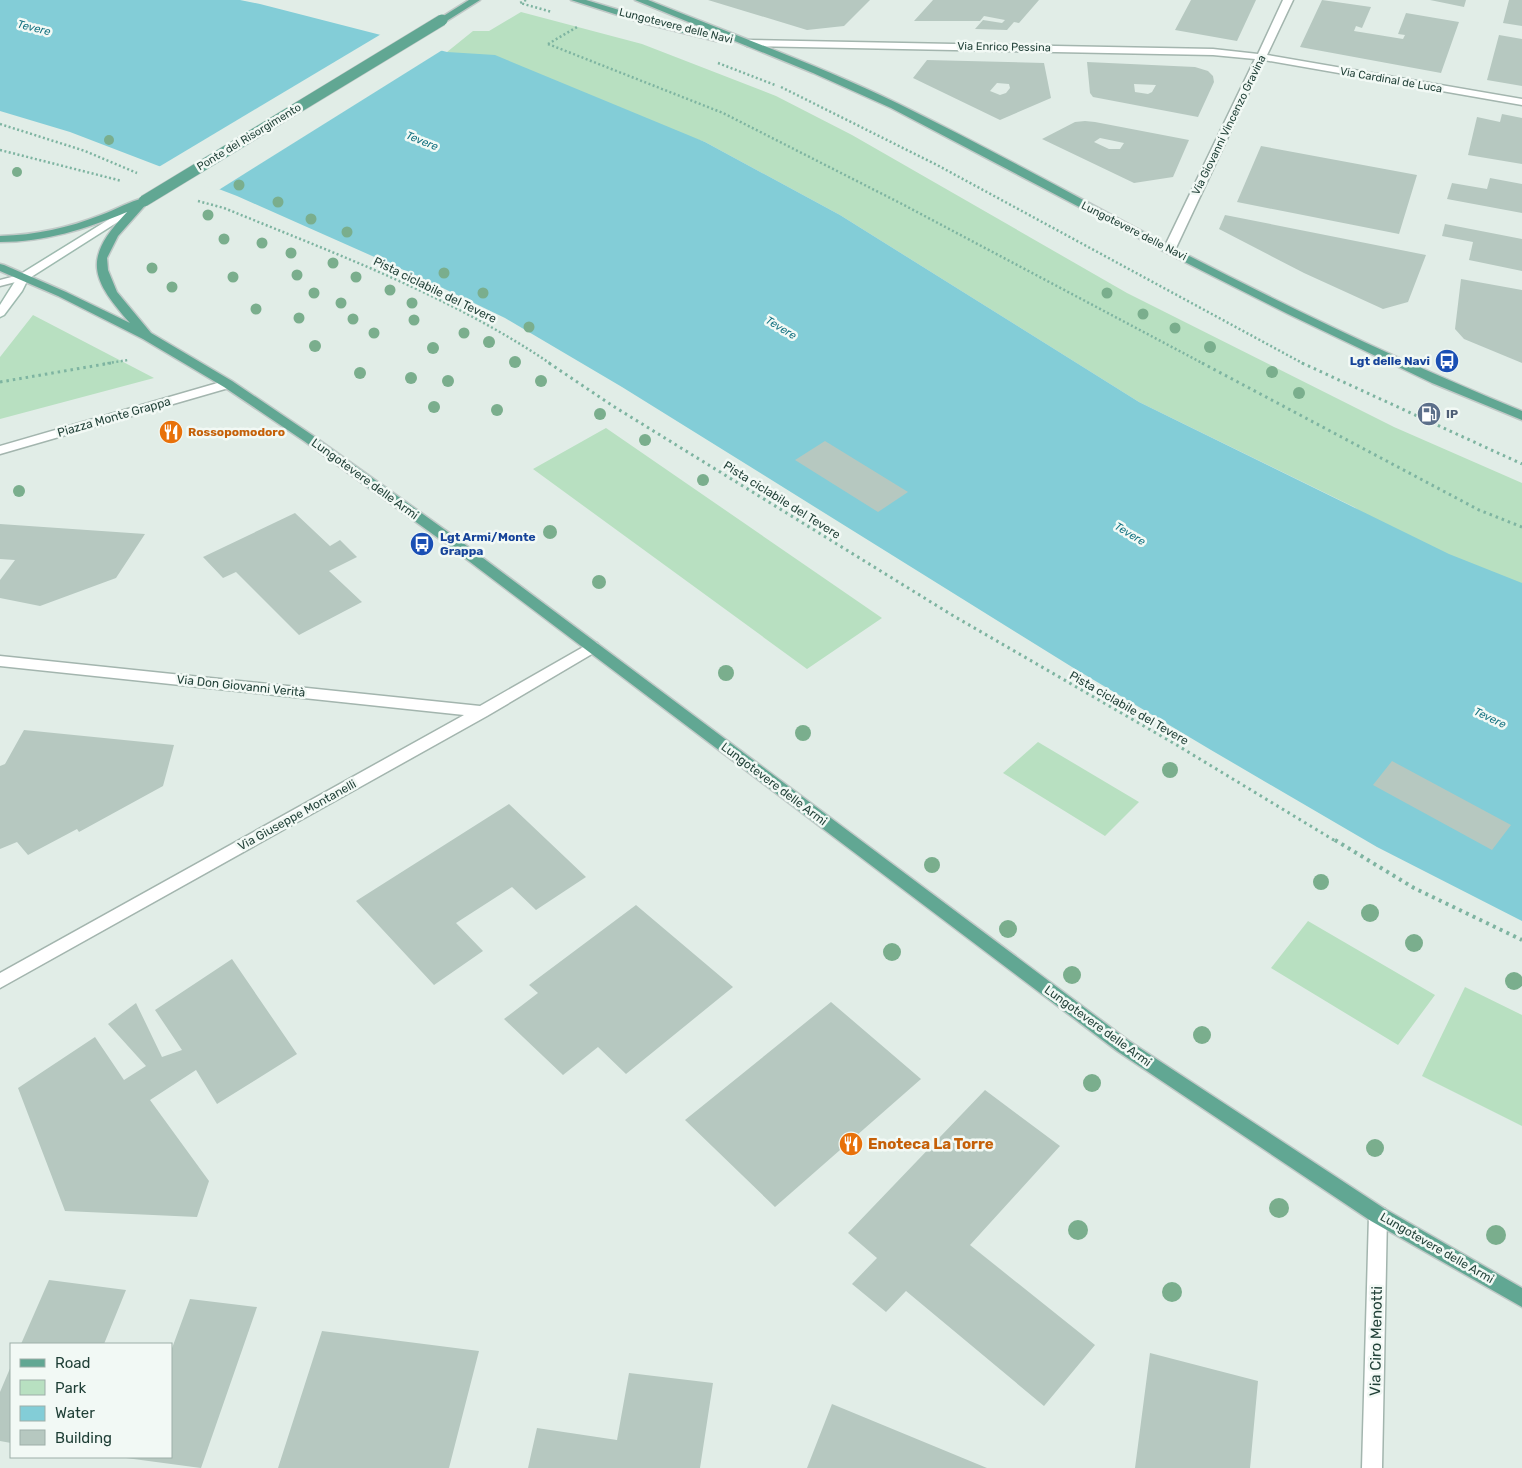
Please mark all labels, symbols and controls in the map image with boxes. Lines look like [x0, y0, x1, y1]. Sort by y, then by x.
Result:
street label: Lungotevere delle Navi [618, 6, 734, 46]
water label: Tevere [16, 18, 52, 38]
street label: Via Enrico Pessina [957, 40, 1051, 54]
street label: Via Giovanni Vincenzo Gravina [1189, 53, 1269, 197]
street label: Via Cardinal de Luca [1339, 65, 1443, 95]
street label: Ponte del Risorgimento [195, 101, 303, 173]
water label: Tevere [404, 129, 440, 153]
street label: Lungotevere delle Navi [1079, 199, 1189, 263]
street label: Pista ciclabile del Tevere [371, 254, 499, 326]
water label: Tevere [763, 314, 799, 342]
bus stop icon: Lgt delle Navi [1434, 348, 1460, 374]
place label: Lgt delle Navi [1350, 354, 1430, 368]
street label: Piazza Monte Grappa [56, 394, 172, 440]
fuel station icon: IP [1416, 401, 1442, 427]
place label: IP [1446, 407, 1458, 421]
restaurant icon: Rossopomodoro [158, 419, 184, 445]
place label: Rossopomodoro [188, 425, 285, 439]
street label: Lungotevere delle Armi [309, 436, 421, 523]
street label: Pista ciclabile del Tevere [721, 458, 843, 542]
water label: Tevere [1112, 520, 1148, 548]
place label: Lgt Armi/Monte Grappa [440, 530, 536, 558]
bus stop icon: Lgt Armi/Monte Grappa [409, 531, 435, 557]
street label: Pista ciclabile del Tevere [1067, 668, 1191, 748]
street label: Via Don Giovanni Verità [176, 672, 306, 700]
water label: Tevere [1472, 705, 1508, 731]
street label: Lungotevere delle Armi [718, 740, 830, 828]
street label: Via Giuseppe Montanelli [235, 777, 359, 853]
street label: Lungotevere delle Armi [1042, 983, 1154, 1070]
restaurant icon: Enoteca La Torre [838, 1131, 864, 1157]
place label: Enoteca La Torre [868, 1135, 994, 1153]
street label: Lungotevere delle Armi [1378, 1210, 1496, 1286]
street label: Via Ciro Menotti [1366, 1286, 1386, 1396]
legend [10, 1343, 172, 1458]
text: Road [55, 1354, 91, 1372]
text: Park [55, 1379, 86, 1397]
text: Water [55, 1404, 95, 1422]
text: Building [55, 1429, 112, 1447]

